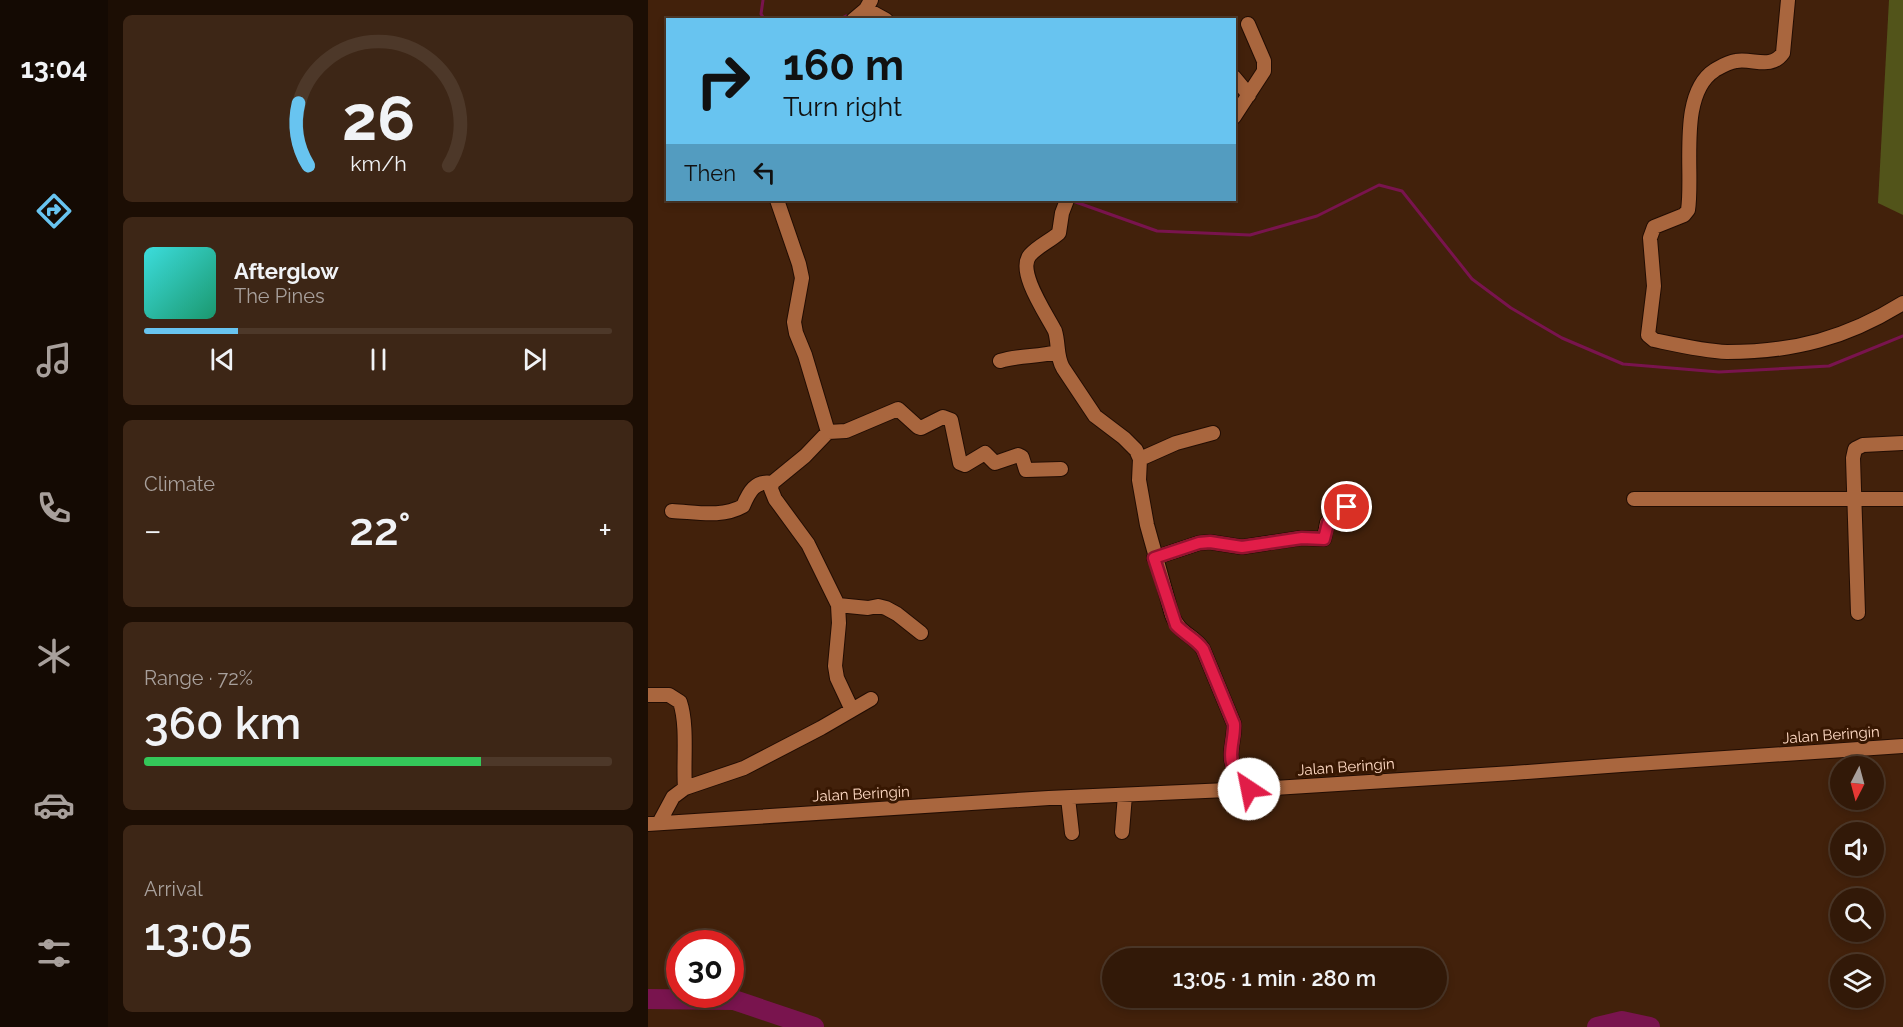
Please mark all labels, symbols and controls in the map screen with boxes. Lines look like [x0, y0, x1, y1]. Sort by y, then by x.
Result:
text: 160 m [783, 41, 904, 90]
icon: right [684, 42, 762, 120]
text: 13:04 [20, 53, 88, 84]
text: 26 [341, 81, 415, 155]
text: Turn right [783, 91, 902, 122]
text: km/h [350, 151, 406, 176]
icon: left [748, 156, 781, 189]
text: Then [684, 160, 736, 186]
icon: directions [33, 190, 75, 232]
text: Afterglow [234, 258, 339, 284]
text: The Pines [234, 284, 325, 308]
icon: music [33, 339, 75, 381]
icon: previous [206, 343, 239, 376]
icon: pause [362, 343, 395, 376]
icon: next [518, 343, 551, 376]
text: Climate [144, 472, 215, 496]
pin [1321, 481, 1372, 532]
icon: phone [33, 487, 75, 529]
icon: arrive [1330, 490, 1363, 523]
text: 22° [349, 503, 411, 556]
text: − [144, 511, 162, 550]
text: + [598, 511, 612, 550]
icon: climate [33, 635, 75, 677]
text: Range · 72% [144, 666, 253, 690]
text: 360 km [144, 697, 301, 750]
street label: Jalan Beringin [1782, 723, 1880, 747]
street label: Jalan Beringin [1297, 755, 1395, 779]
north arrow [1830, 756, 1884, 810]
map controls [1830, 756, 1884, 1008]
position arrow [1217, 757, 1281, 821]
street label: Jalan Beringin [812, 782, 910, 806]
icon: car [33, 784, 75, 826]
button: sound [1830, 822, 1884, 876]
text: Arrival [144, 877, 203, 901]
button: search [1830, 888, 1884, 942]
text: 13:05 [144, 908, 252, 961]
speed limit sign: 30 [666, 930, 744, 1008]
icon: filters [33, 932, 75, 974]
button: layers [1830, 954, 1884, 1008]
text: 13:05 · 1 min · 280 m [1173, 965, 1376, 991]

